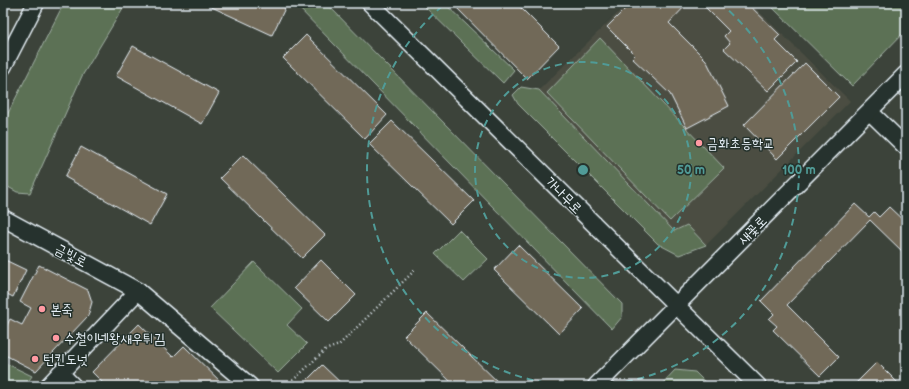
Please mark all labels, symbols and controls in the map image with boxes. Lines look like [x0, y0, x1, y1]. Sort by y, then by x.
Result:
place label: 금화초등학교 [707, 135, 775, 152]
marker: 금화초등학교 [694, 138, 704, 148]
centre of rings [576, 163, 590, 177]
text: 50 m [677, 163, 705, 178]
text: 100 m [782, 163, 816, 178]
street label: 가나무로 [542, 173, 586, 217]
street label: 새꽃로 [734, 212, 770, 248]
street label: 금빛로 [52, 240, 90, 271]
place label: 본죽 [50, 301, 73, 318]
marker: 본죽 [37, 304, 47, 314]
place label: 수철이네왕새우튀김 [64, 330, 165, 347]
marker: 수철이네왕새우튀김 [51, 333, 61, 343]
place label: 턴킨도넛 [43, 351, 88, 368]
marker: 턴킨도넛 [30, 354, 40, 364]

